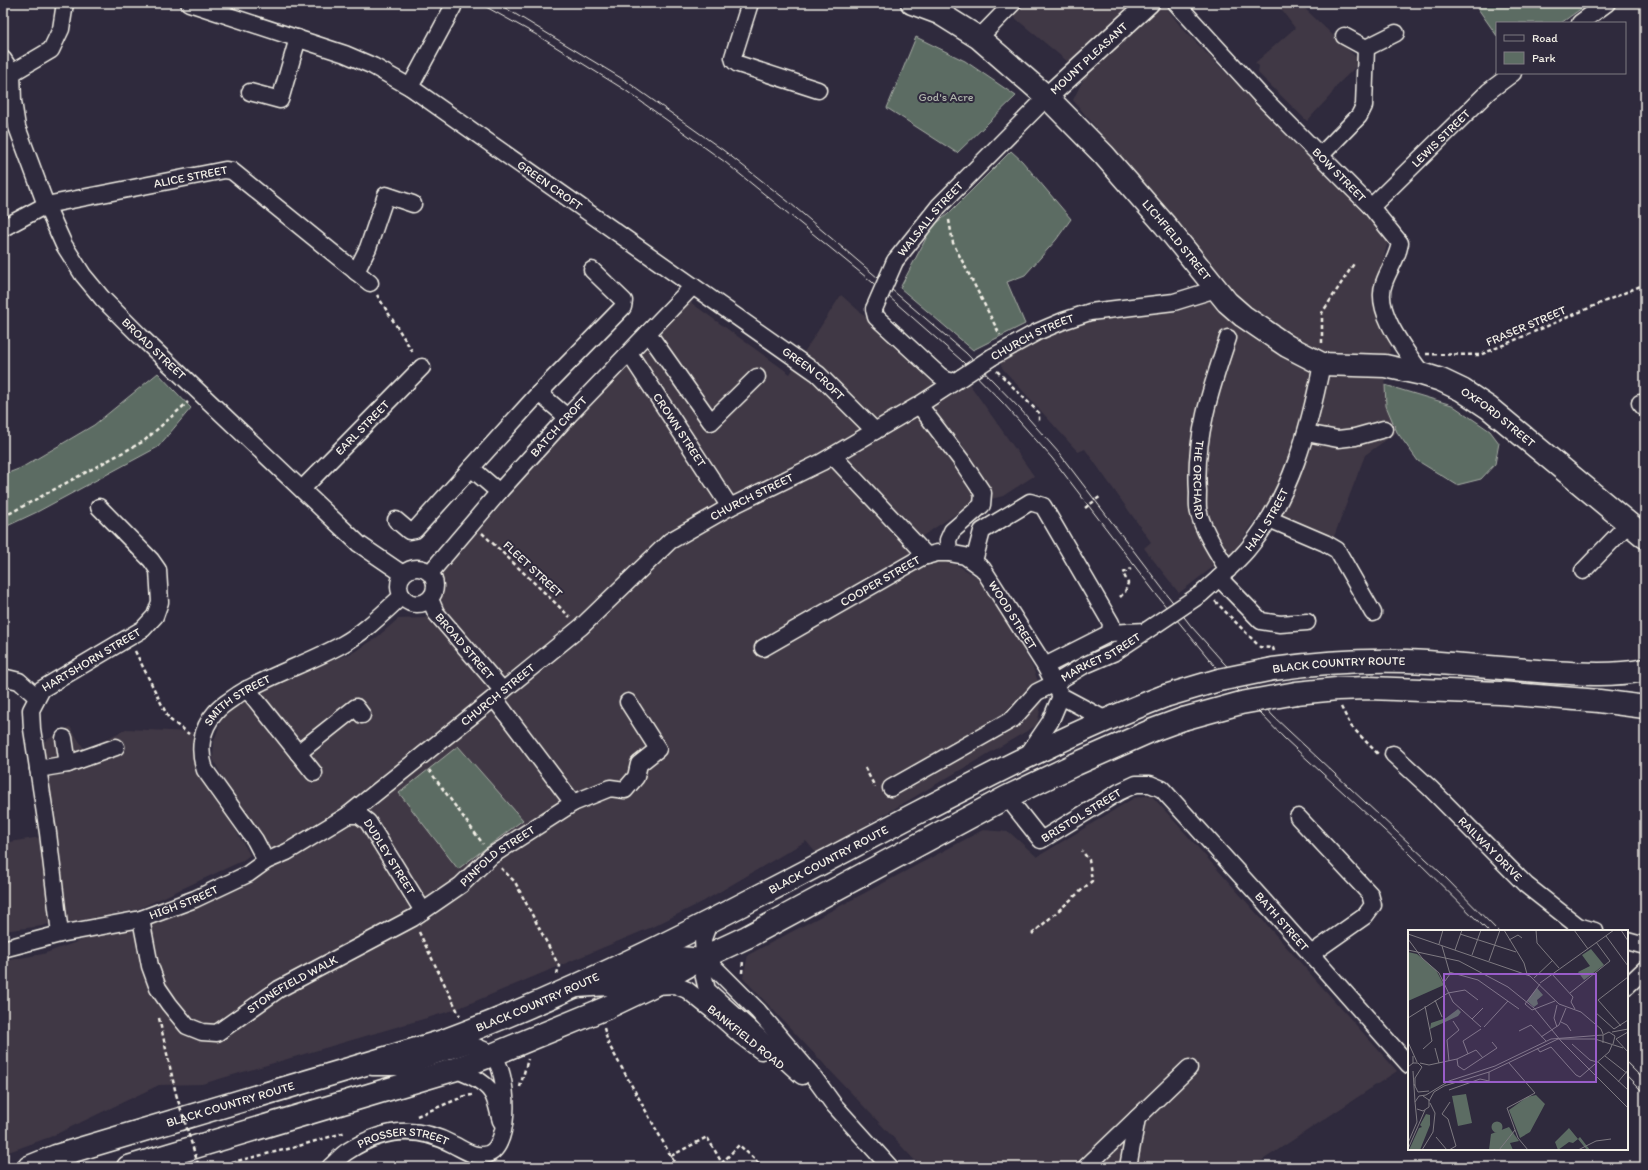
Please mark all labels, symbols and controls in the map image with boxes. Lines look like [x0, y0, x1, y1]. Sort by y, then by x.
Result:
street label: MOUNT PLEASANT [1047, 19, 1131, 97]
legend [1496, 22, 1626, 74]
text: Road [1532, 31, 1558, 45]
text: Park [1532, 51, 1556, 65]
park label: God's Acre [918, 90, 974, 104]
street label: LEWIS STREET [1409, 106, 1473, 170]
street label: BOW STREET [1309, 145, 1369, 205]
street label: GREEN CROFT [514, 158, 585, 213]
street label: ALICE STREET [152, 163, 229, 191]
street label: WALSALL STREET [894, 178, 966, 259]
street label: LICHFIELD STREET [1139, 197, 1214, 283]
street label: FRASER STREET [1484, 303, 1568, 349]
street label: CHURCH STREET [988, 311, 1076, 363]
street label: BROAD STREET [119, 315, 189, 383]
street label: GREEN CROFT [779, 344, 847, 403]
street label: OXFORD STREET [1458, 384, 1538, 450]
street label: CROWN STREET [650, 390, 709, 470]
street label: BATCH CROFT [527, 393, 590, 460]
street label: EARL STREET [332, 397, 393, 458]
street label: THE ORCHARD [1190, 439, 1207, 521]
street label: CHURCH STREET [708, 470, 796, 524]
street label: HALL STREET [1242, 486, 1292, 554]
street label: FLEET STREET [500, 538, 566, 600]
street label: COOPER STREET [838, 552, 923, 609]
street label: WOOD STREET [985, 578, 1040, 652]
street label: BROAD STREET [432, 610, 497, 683]
street label: HARTSHORN STREET [39, 625, 144, 695]
street label: MARKET STREET [1058, 629, 1143, 685]
street label: BLACK COUNTRY ROUTE [1271, 654, 1406, 676]
street label: CHURCH STREET [458, 660, 538, 729]
street label: SMITH STREET [201, 672, 273, 728]
street label: BRISTOL STREET [1039, 785, 1124, 845]
street label: RAILWAY DRIVE [1455, 814, 1525, 884]
street label: DUDLEY STREET [361, 816, 418, 897]
street label: PINFOLD STREET [457, 822, 538, 889]
street label: BLACK COUNTRY ROUTE [766, 822, 891, 897]
street label: HIGH STREET [147, 882, 221, 922]
street label: BATH STREET [1252, 889, 1312, 954]
inset map [1408, 930, 1628, 1150]
street label: STONEFIELD WALK [244, 952, 340, 1017]
street label: BLACK COUNTRY ROUTE [474, 969, 602, 1035]
street label: BANKFIELD ROAD [705, 1002, 788, 1073]
street label: BLACK COUNTRY ROUTE [165, 1078, 296, 1130]
street label: PROSSER STREET [355, 1125, 452, 1151]

